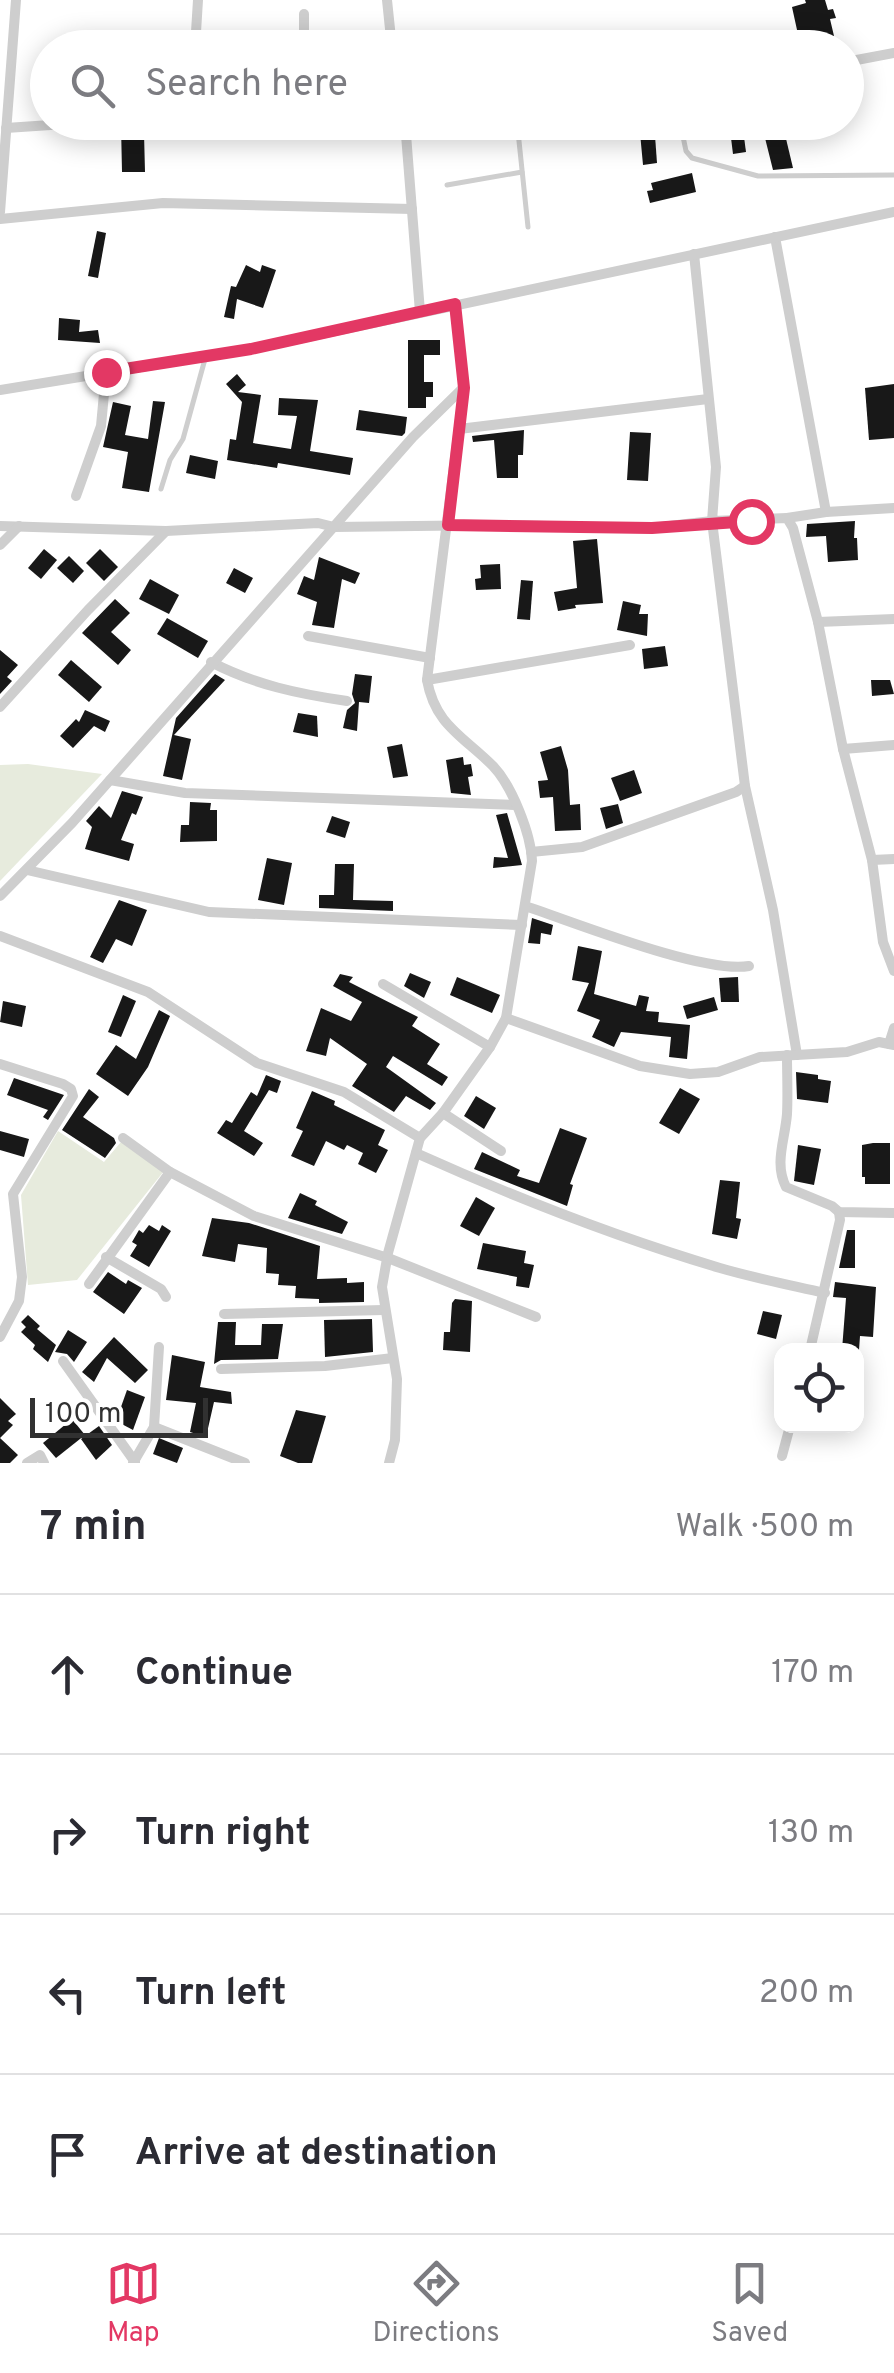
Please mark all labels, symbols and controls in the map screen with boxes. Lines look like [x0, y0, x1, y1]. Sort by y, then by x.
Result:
search box [30, 30, 864, 140]
icon: search [65, 58, 120, 113]
text: Search here [145, 61, 348, 110]
route end [84, 350, 130, 396]
route start [729, 499, 775, 545]
map controls [774, 1343, 864, 1433]
button: locate [774, 1343, 864, 1433]
scale bar [30, 1393, 208, 1438]
text: 100 m [45, 1397, 121, 1433]
text: 7 min [40, 1502, 147, 1555]
text: Walk · 500 m [675, 1508, 854, 1548]
icon: ahead [40, 1647, 95, 1702]
text: Continue [135, 1650, 293, 1699]
text: 170 m [771, 1654, 854, 1694]
icon: right [40, 1807, 95, 1862]
text: Turn right [135, 1810, 310, 1859]
text: 130 m [768, 1814, 854, 1854]
icon: left [40, 1967, 95, 2022]
text: Turn left [135, 1970, 287, 2019]
text: 200 m [759, 1974, 854, 2014]
icon: arrive [40, 2127, 95, 2182]
text: Arrive at destination [135, 2130, 498, 2179]
tab: Map [106, 2256, 161, 2352]
tab: Directions [372, 2256, 500, 2352]
tab: Saved [711, 2256, 788, 2352]

